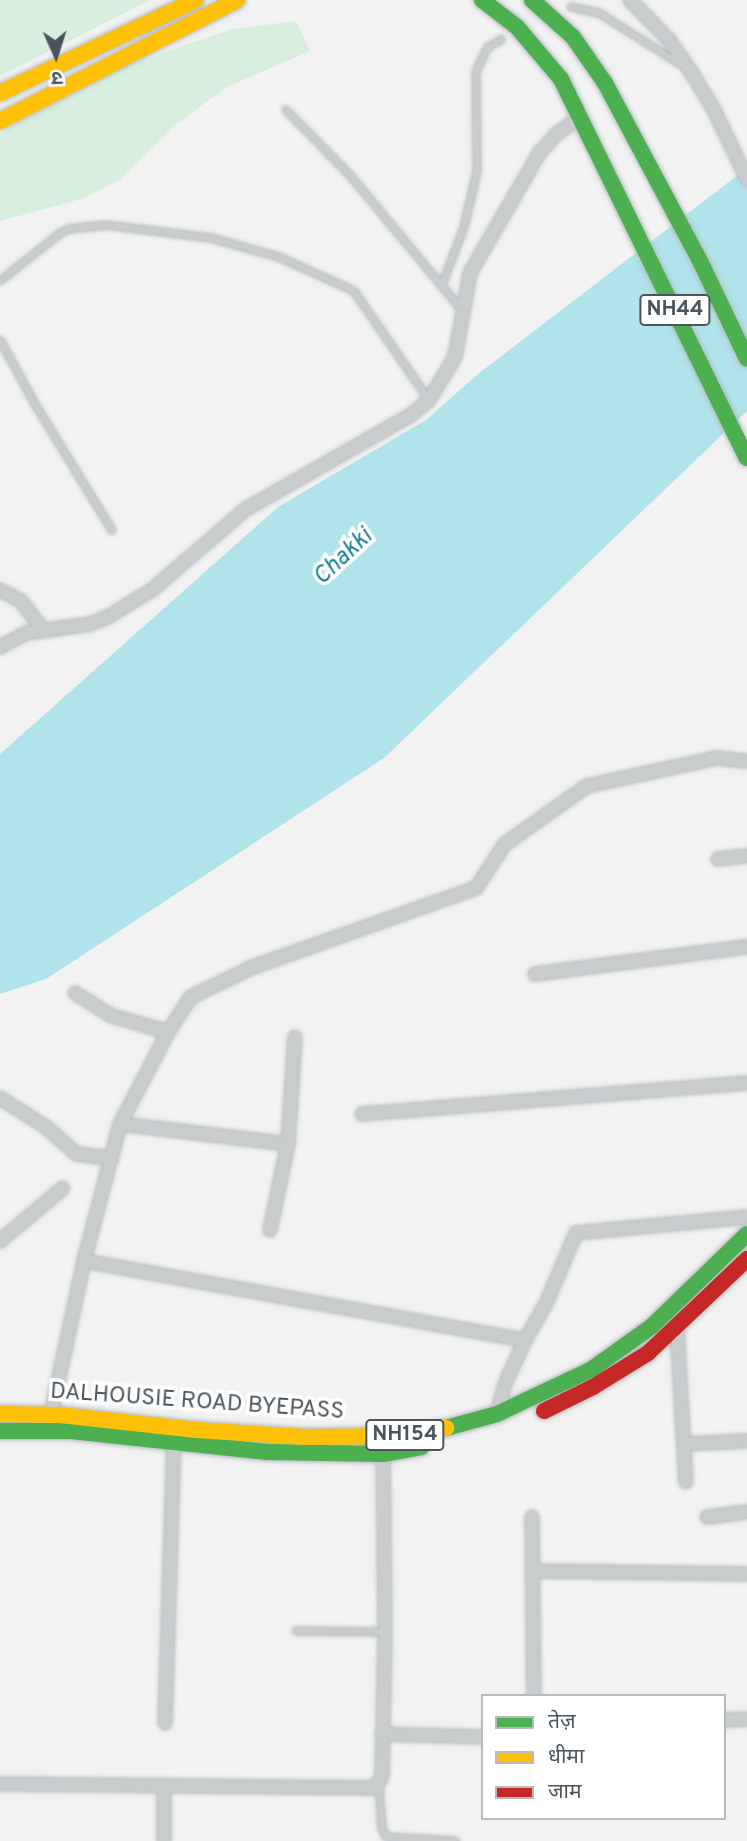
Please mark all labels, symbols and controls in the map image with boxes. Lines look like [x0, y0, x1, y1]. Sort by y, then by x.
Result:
north arrow [21, 21, 91, 91]
text: उ [51, 65, 63, 89]
road number: NH44 [638, 292, 712, 328]
water label: Chakki [308, 524, 380, 592]
street label: DALHOUSIE ROAD BYEPASS [49, 1379, 345, 1427]
road number: NH154 [365, 1418, 445, 1452]
legend [481, 1694, 726, 1820]
text: तेज़ [548, 1709, 576, 1736]
text: धीमा [548, 1744, 584, 1771]
text: जाम [548, 1779, 582, 1806]

